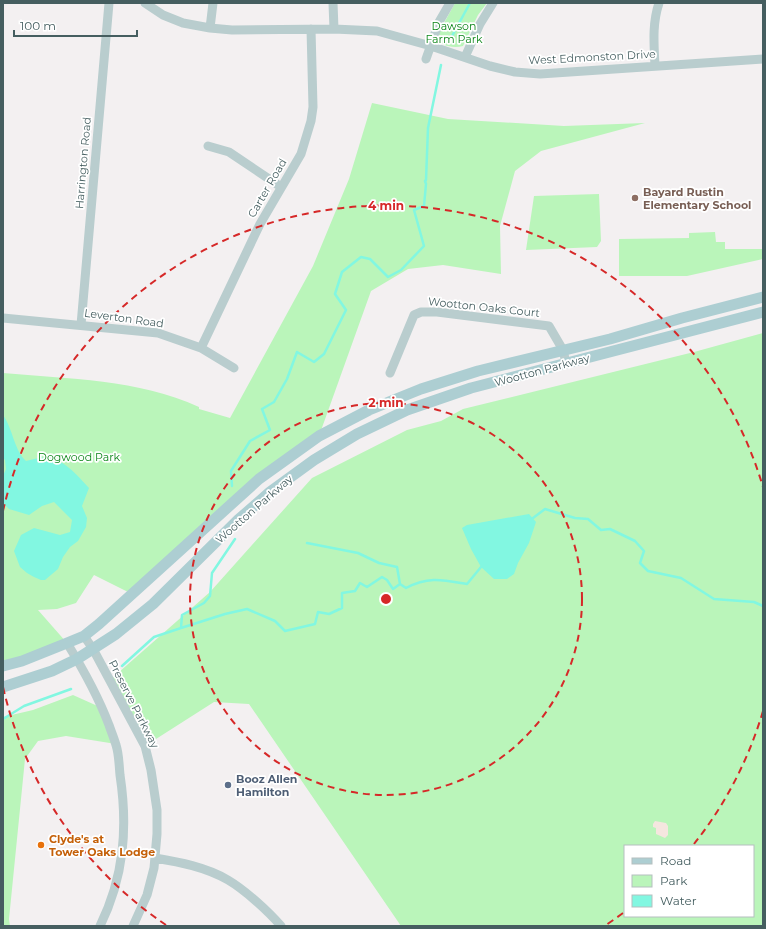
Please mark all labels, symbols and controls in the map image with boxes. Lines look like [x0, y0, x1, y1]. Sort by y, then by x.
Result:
scale bar [14, 12, 137, 38]
text: 100 m [20, 18, 56, 33]
park label: Dawson Farm Park [425, 19, 483, 46]
street label: West Edmonston Drive [528, 47, 656, 67]
street label: Harrington Road [72, 116, 94, 210]
street label: Carter Road [245, 156, 289, 220]
place label: Bayard Rustin Elementary School [643, 185, 751, 212]
marker: Bayard Rustin Elementary School [630, 193, 640, 203]
text: 4 min [368, 198, 404, 213]
street label: Wootton Oaks Court [427, 294, 541, 320]
street label: Leverton Road [83, 305, 165, 331]
street label: Wootton Parkway [493, 351, 591, 389]
text: 2 min [369, 395, 403, 410]
park label: Dogwood Park [38, 450, 121, 464]
street label: Wootton Parkway [213, 472, 295, 546]
centre of rings [379, 592, 393, 606]
street label: Preserve Parkway [106, 658, 162, 750]
place label: Booz Allen Hamilton [236, 772, 297, 799]
marker: Booz Allen Hamilton [223, 780, 233, 790]
place label: Clyde's at Tower Oaks Lodge [49, 832, 155, 859]
marker: Clyde's at Tower Oaks Lodge [36, 840, 46, 850]
legend [624, 845, 754, 917]
text: Road [660, 853, 691, 868]
text: Park [660, 873, 688, 888]
text: Water [660, 893, 697, 908]

